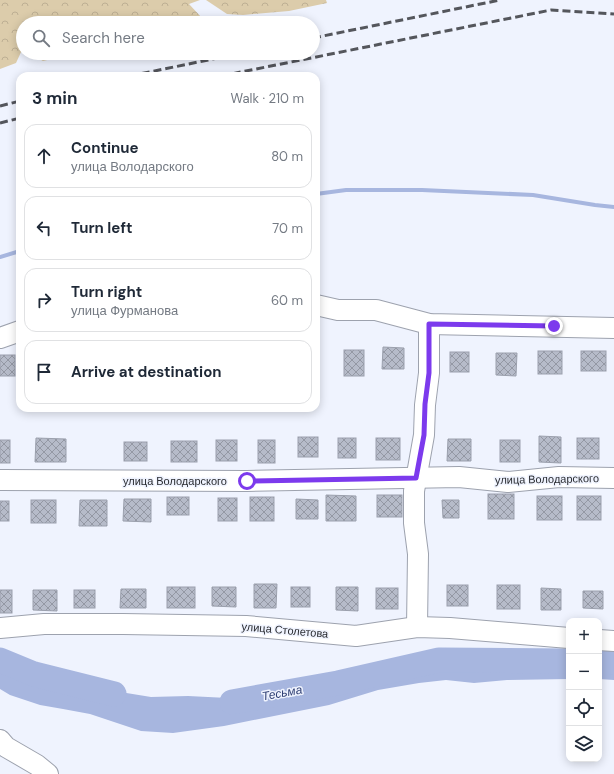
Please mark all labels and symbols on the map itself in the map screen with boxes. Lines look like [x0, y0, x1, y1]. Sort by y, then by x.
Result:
route end [545, 317, 563, 335]
street label: улица Володарского [495, 471, 599, 487]
route start [238, 472, 256, 490]
street label: улица Володарского [123, 474, 227, 488]
street label: улица Столетова [241, 619, 330, 641]
water label: Тесьма [261, 682, 304, 704]

